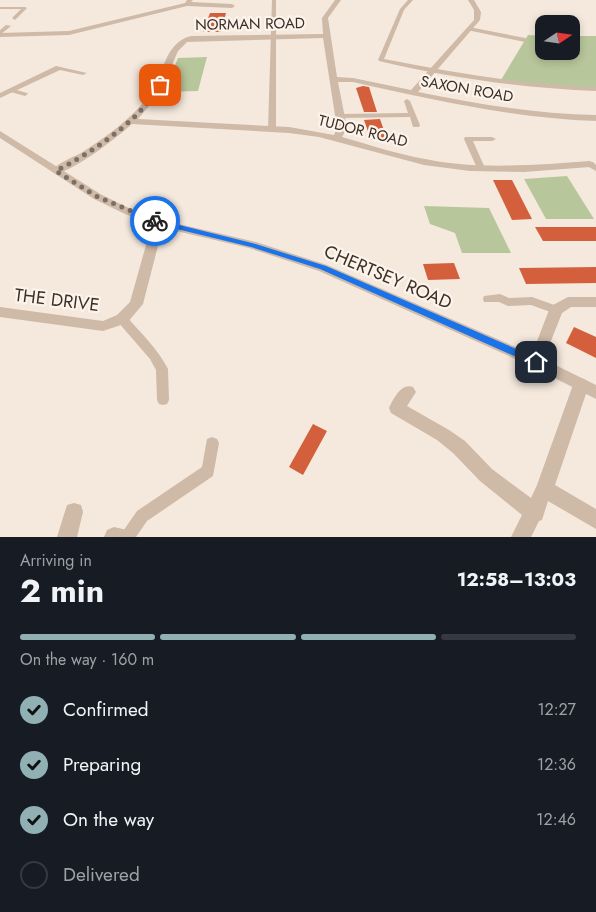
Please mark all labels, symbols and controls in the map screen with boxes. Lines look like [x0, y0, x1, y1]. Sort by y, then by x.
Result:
street label: NORMAN ROAD [195, 12, 305, 36]
north arrow [535, 15, 580, 60]
map controls [535, 15, 580, 60]
pin [139, 64, 181, 106]
street label: SAXON ROAD [419, 70, 515, 108]
icon: bag [146, 71, 174, 99]
street label: TUDOR ROAD [316, 109, 410, 153]
courier [130, 196, 180, 246]
icon: bike [141, 207, 169, 235]
street label: CHERTSEY ROAD [320, 238, 456, 316]
street label: THE DRIVE [13, 282, 101, 318]
pin [515, 341, 557, 383]
icon: home [522, 348, 550, 376]
text: Arriving in [20, 549, 92, 572]
text: 12:58–13:03 [457, 566, 576, 593]
text: 2 min [20, 568, 104, 614]
text: On the way · 160 m [20, 648, 154, 671]
icon: check [20, 696, 48, 724]
text: Confirmed [63, 696, 149, 723]
text: 12:27 [537, 698, 576, 721]
icon: check [20, 751, 48, 779]
text: Preparing [63, 751, 141, 778]
text: 12:36 [537, 753, 576, 776]
icon: check [20, 806, 48, 834]
text: On the way [63, 806, 154, 833]
text: 12:46 [536, 808, 576, 831]
text: Delivered [63, 861, 140, 888]

